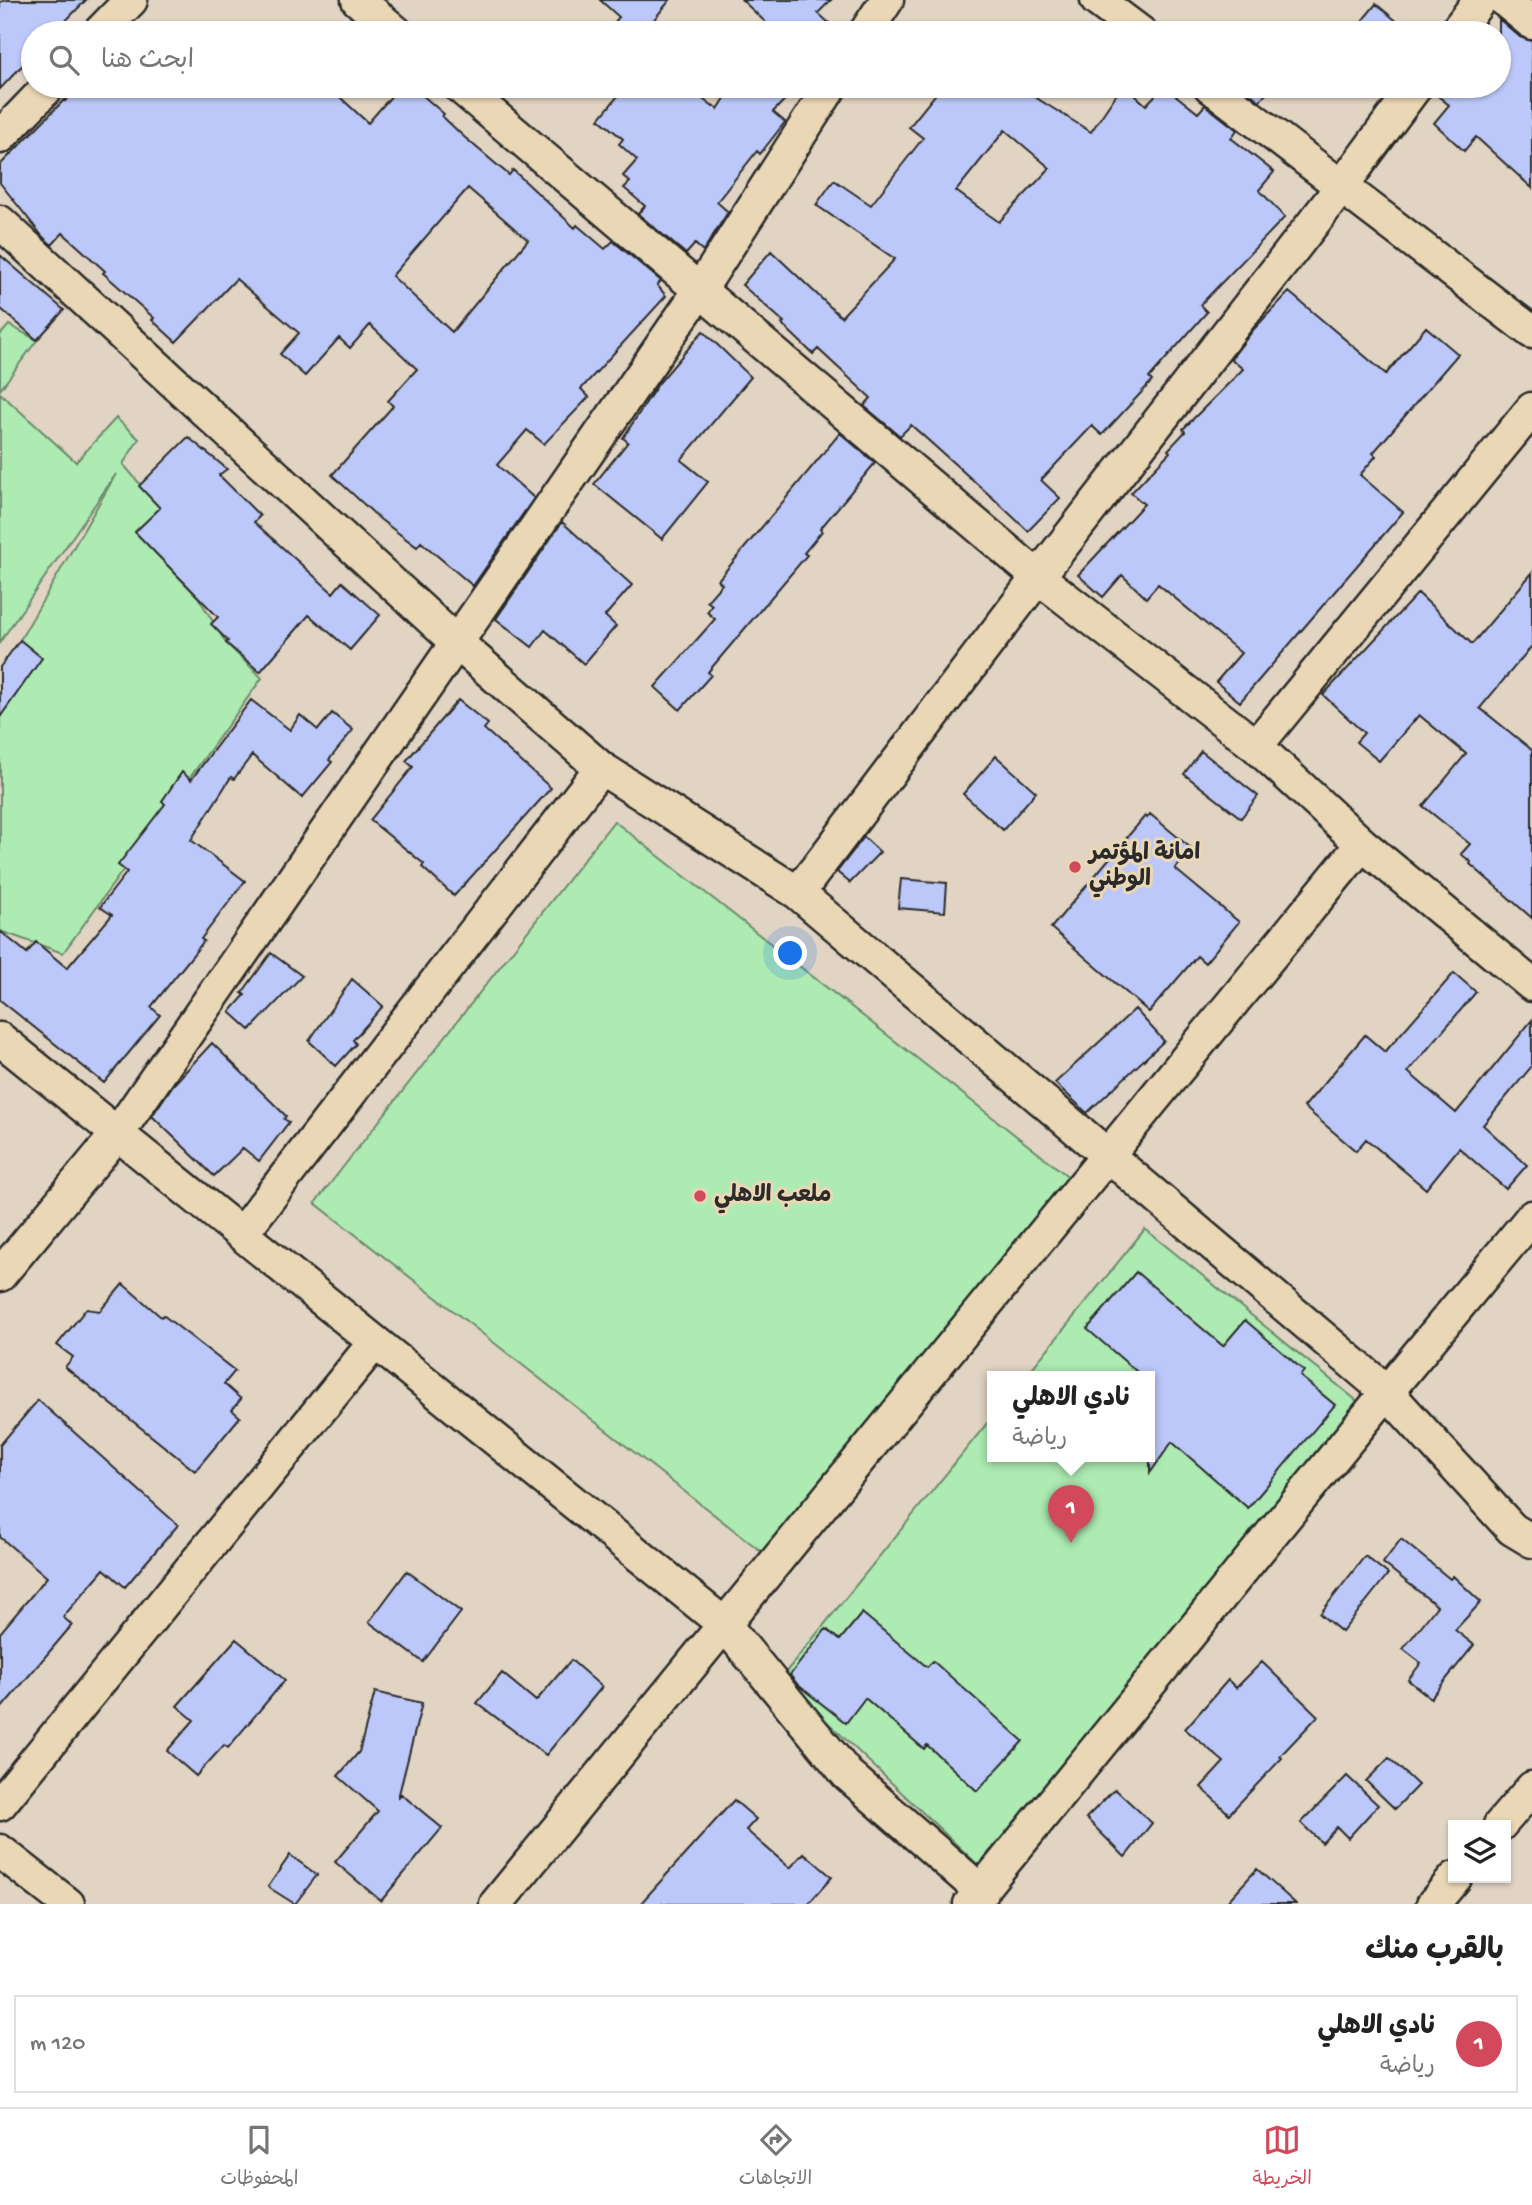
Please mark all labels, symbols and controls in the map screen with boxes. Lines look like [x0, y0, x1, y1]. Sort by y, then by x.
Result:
search box [21, 21, 1511, 98]
icon: search [45, 41, 83, 79]
text: ابحث هنا [101, 47, 194, 78]
place label: امانة المؤتمر الوطني [1087, 840, 1200, 898]
marker: امانة المؤتمر الوطني [1067, 859, 1083, 875]
your location [773, 936, 807, 970]
place label: ملعب الاهلي [714, 1183, 831, 1214]
marker: ملعب الاهلي [692, 1188, 708, 1204]
popup [987, 1371, 1155, 1462]
text: نادي الاهلي [1012, 1385, 1130, 1416]
text: رياضة [1012, 1426, 1067, 1453]
pin: 1 [1048, 1485, 1094, 1543]
map controls [1448, 1820, 1511, 1883]
button: layers [1448, 1820, 1511, 1883]
text: بالقرب منك [1365, 1935, 1504, 1970]
text: نادي الاهلي [1318, 2013, 1435, 2044]
text: 120 m [30, 2031, 85, 2058]
text: 1 [1474, 2031, 1484, 2058]
text: رياضة [1380, 2054, 1435, 2081]
tab: المحفوظات [220, 2121, 298, 2194]
tab: الاتجاهات [739, 2121, 812, 2194]
tab: الخريطة [1253, 2121, 1312, 2194]

